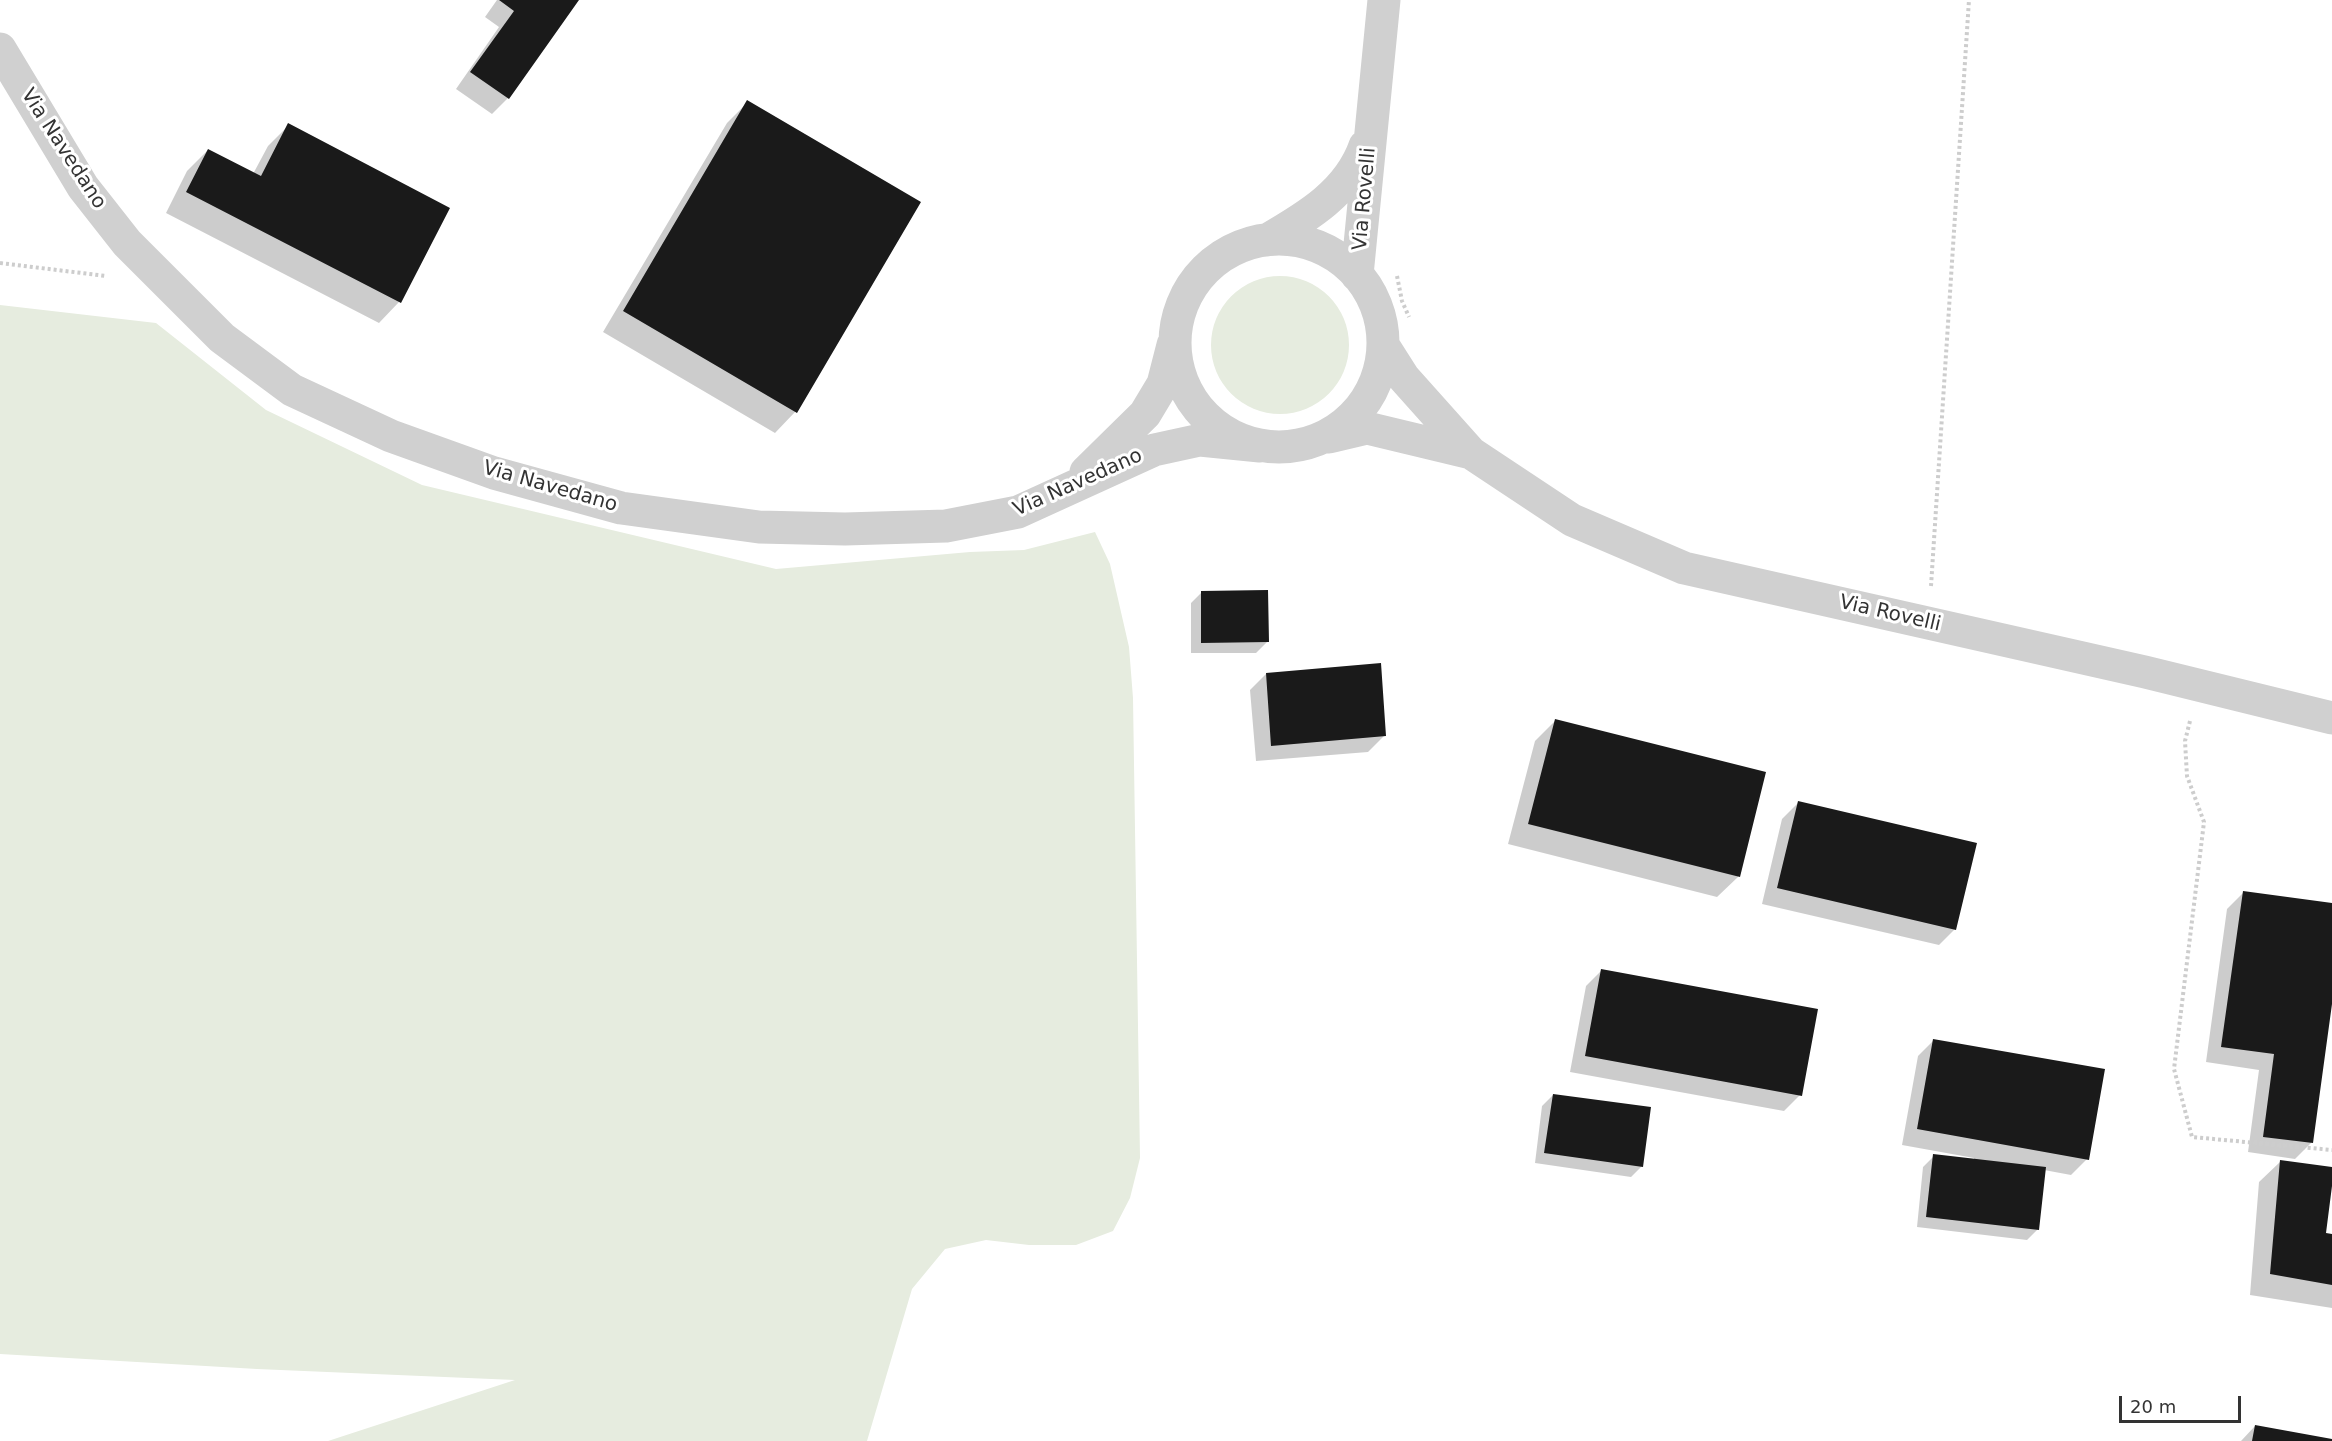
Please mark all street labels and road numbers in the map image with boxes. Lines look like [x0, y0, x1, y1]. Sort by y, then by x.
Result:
street label: Via Navedano [15, 84, 111, 214]
street label: Via Rovelli [1349, 146, 1381, 252]
street label: Via Navedano [1010, 444, 1146, 522]
street label: Via Navedano [480, 456, 620, 518]
street label: Via Rovelli [1837, 591, 1943, 637]

